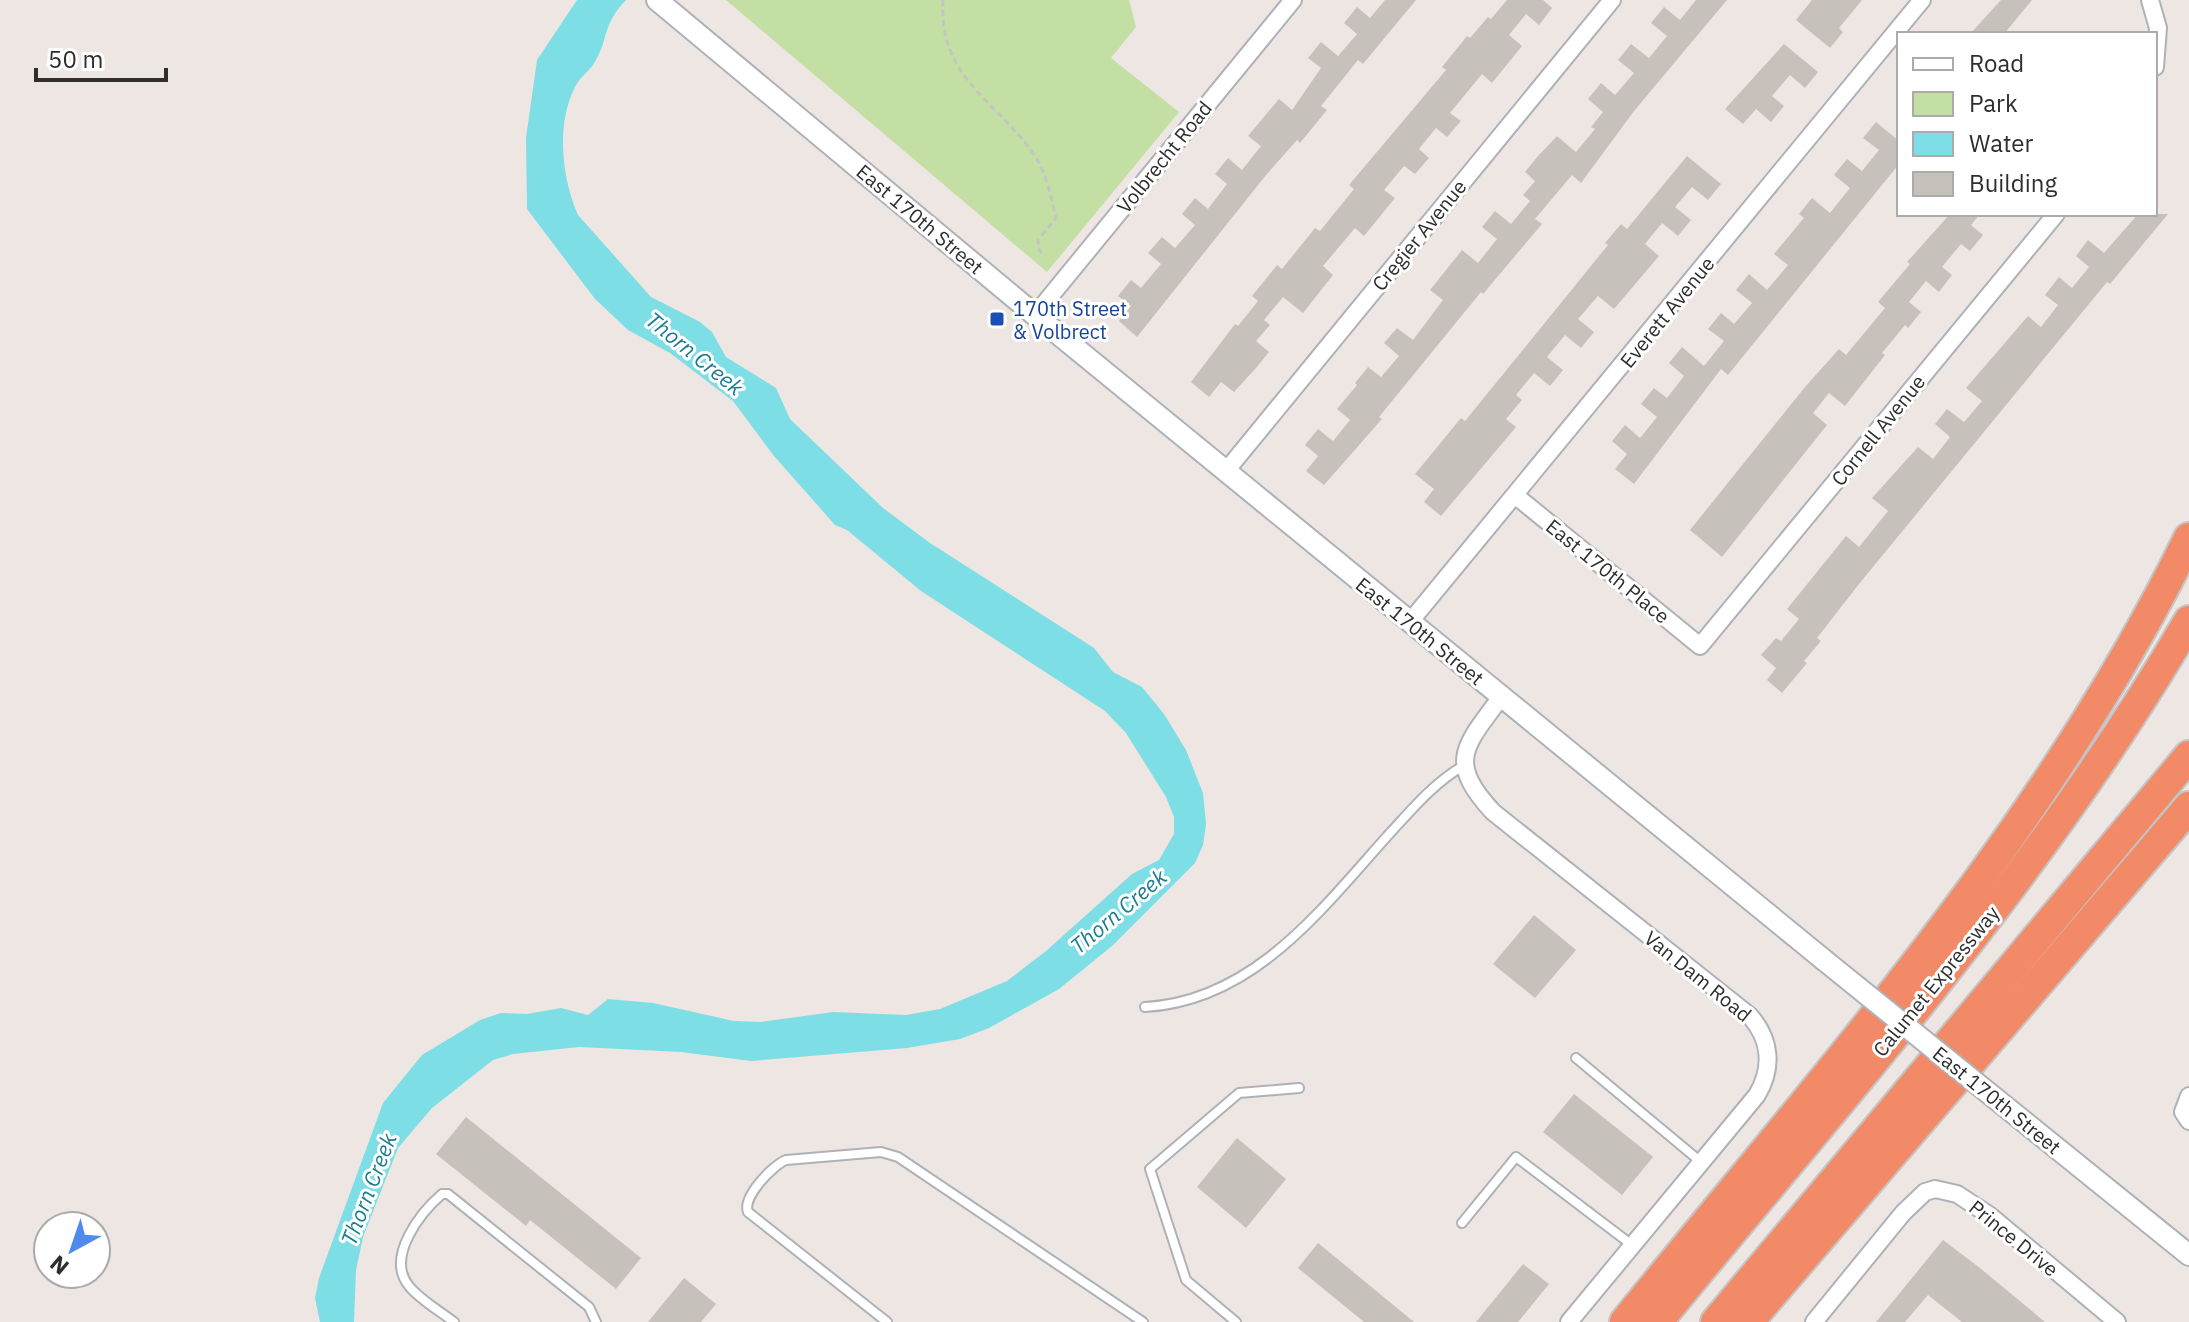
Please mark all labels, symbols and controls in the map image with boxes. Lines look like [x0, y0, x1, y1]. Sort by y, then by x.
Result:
scale bar [36, 32, 166, 82]
legend [1897, 32, 2157, 216]
text: 50 m [48, 43, 103, 75]
text: Road [1969, 47, 2024, 79]
text: Park [1969, 87, 2018, 119]
street label: Volbrecht Road [1110, 95, 1218, 219]
text: Water [1969, 127, 2033, 159]
street label: East 170th Street [851, 158, 989, 280]
text: Building [1969, 167, 2057, 199]
street label: Cregier Avenue [1366, 174, 1472, 296]
street label: Everett Avenue [1614, 251, 1720, 373]
place label: 170th Street & Volbrect [1013, 295, 1127, 345]
water label: Thorn Creek [640, 305, 750, 402]
marker: 170th Street & Volbrect [988, 310, 1006, 328]
street label: Cornell Avenue [1825, 369, 1931, 491]
street label: East 170th Place [1540, 513, 1676, 629]
street label: East 170th Street [1350, 571, 1490, 691]
water label: Thorn Creek [1064, 862, 1173, 960]
street label: Calumet Expressway [1867, 900, 2005, 1062]
street label: Van Dam Road [1639, 924, 1757, 1028]
street label: East 170th Street [1927, 1040, 2067, 1160]
water label: Thorn Creek [333, 1128, 403, 1249]
street label: Prince Drive [1964, 1194, 2064, 1282]
north arrow [32, 1210, 112, 1290]
text: N [43, 1249, 74, 1282]

